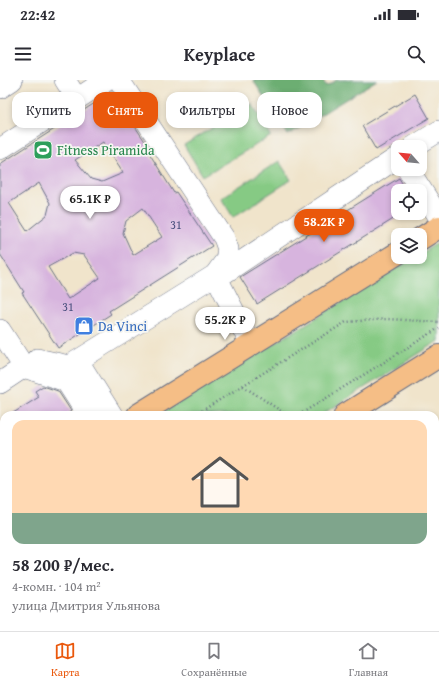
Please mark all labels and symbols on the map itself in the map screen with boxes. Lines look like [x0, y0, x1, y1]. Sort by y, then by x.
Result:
sports icon: Fitness Piramida [32, 139, 54, 161]
place label: Fitness Piramida [57, 140, 155, 160]
north arrow [391, 140, 427, 176]
pin: 65.1K ₽ [53, 186, 127, 220]
pin: 58.2K ₽ [287, 209, 361, 243]
house number: 31 [170, 216, 182, 233]
house number: 31 [62, 298, 74, 315]
pin: 55.2K ₽ [188, 307, 262, 341]
shop icon: Da Vinci [73, 315, 95, 337]
place label: Da Vinci [98, 316, 147, 336]

